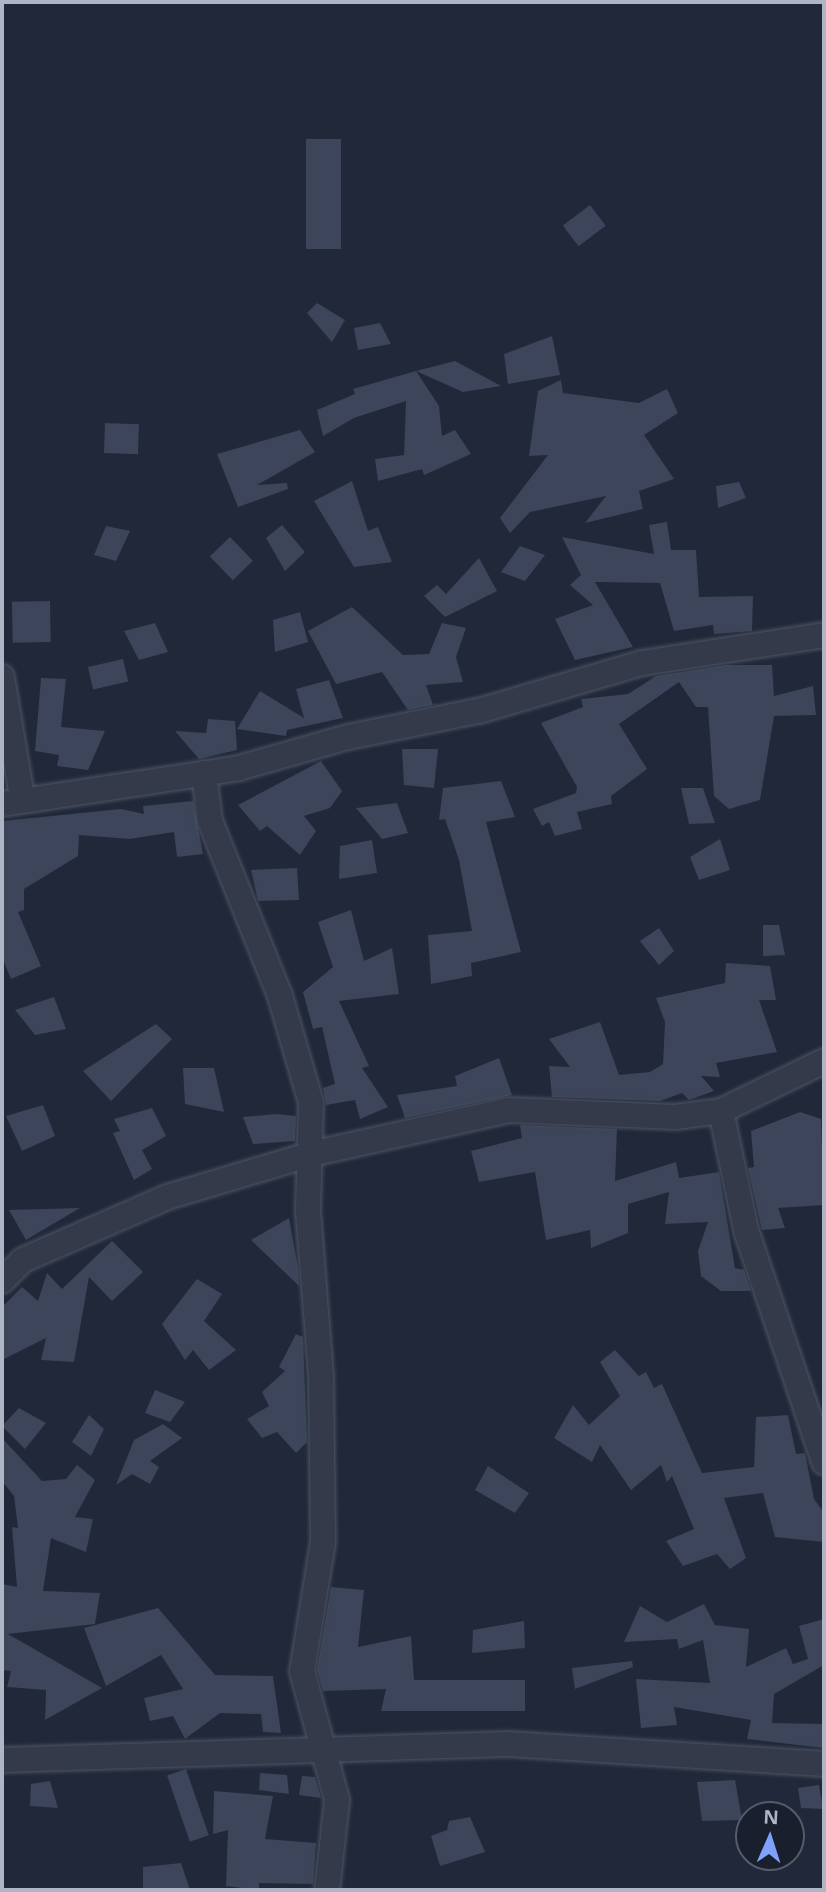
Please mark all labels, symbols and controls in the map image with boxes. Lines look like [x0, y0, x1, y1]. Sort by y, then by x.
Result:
north arrow [735, 1801, 805, 1871]
text: N [763, 1804, 779, 1830]

